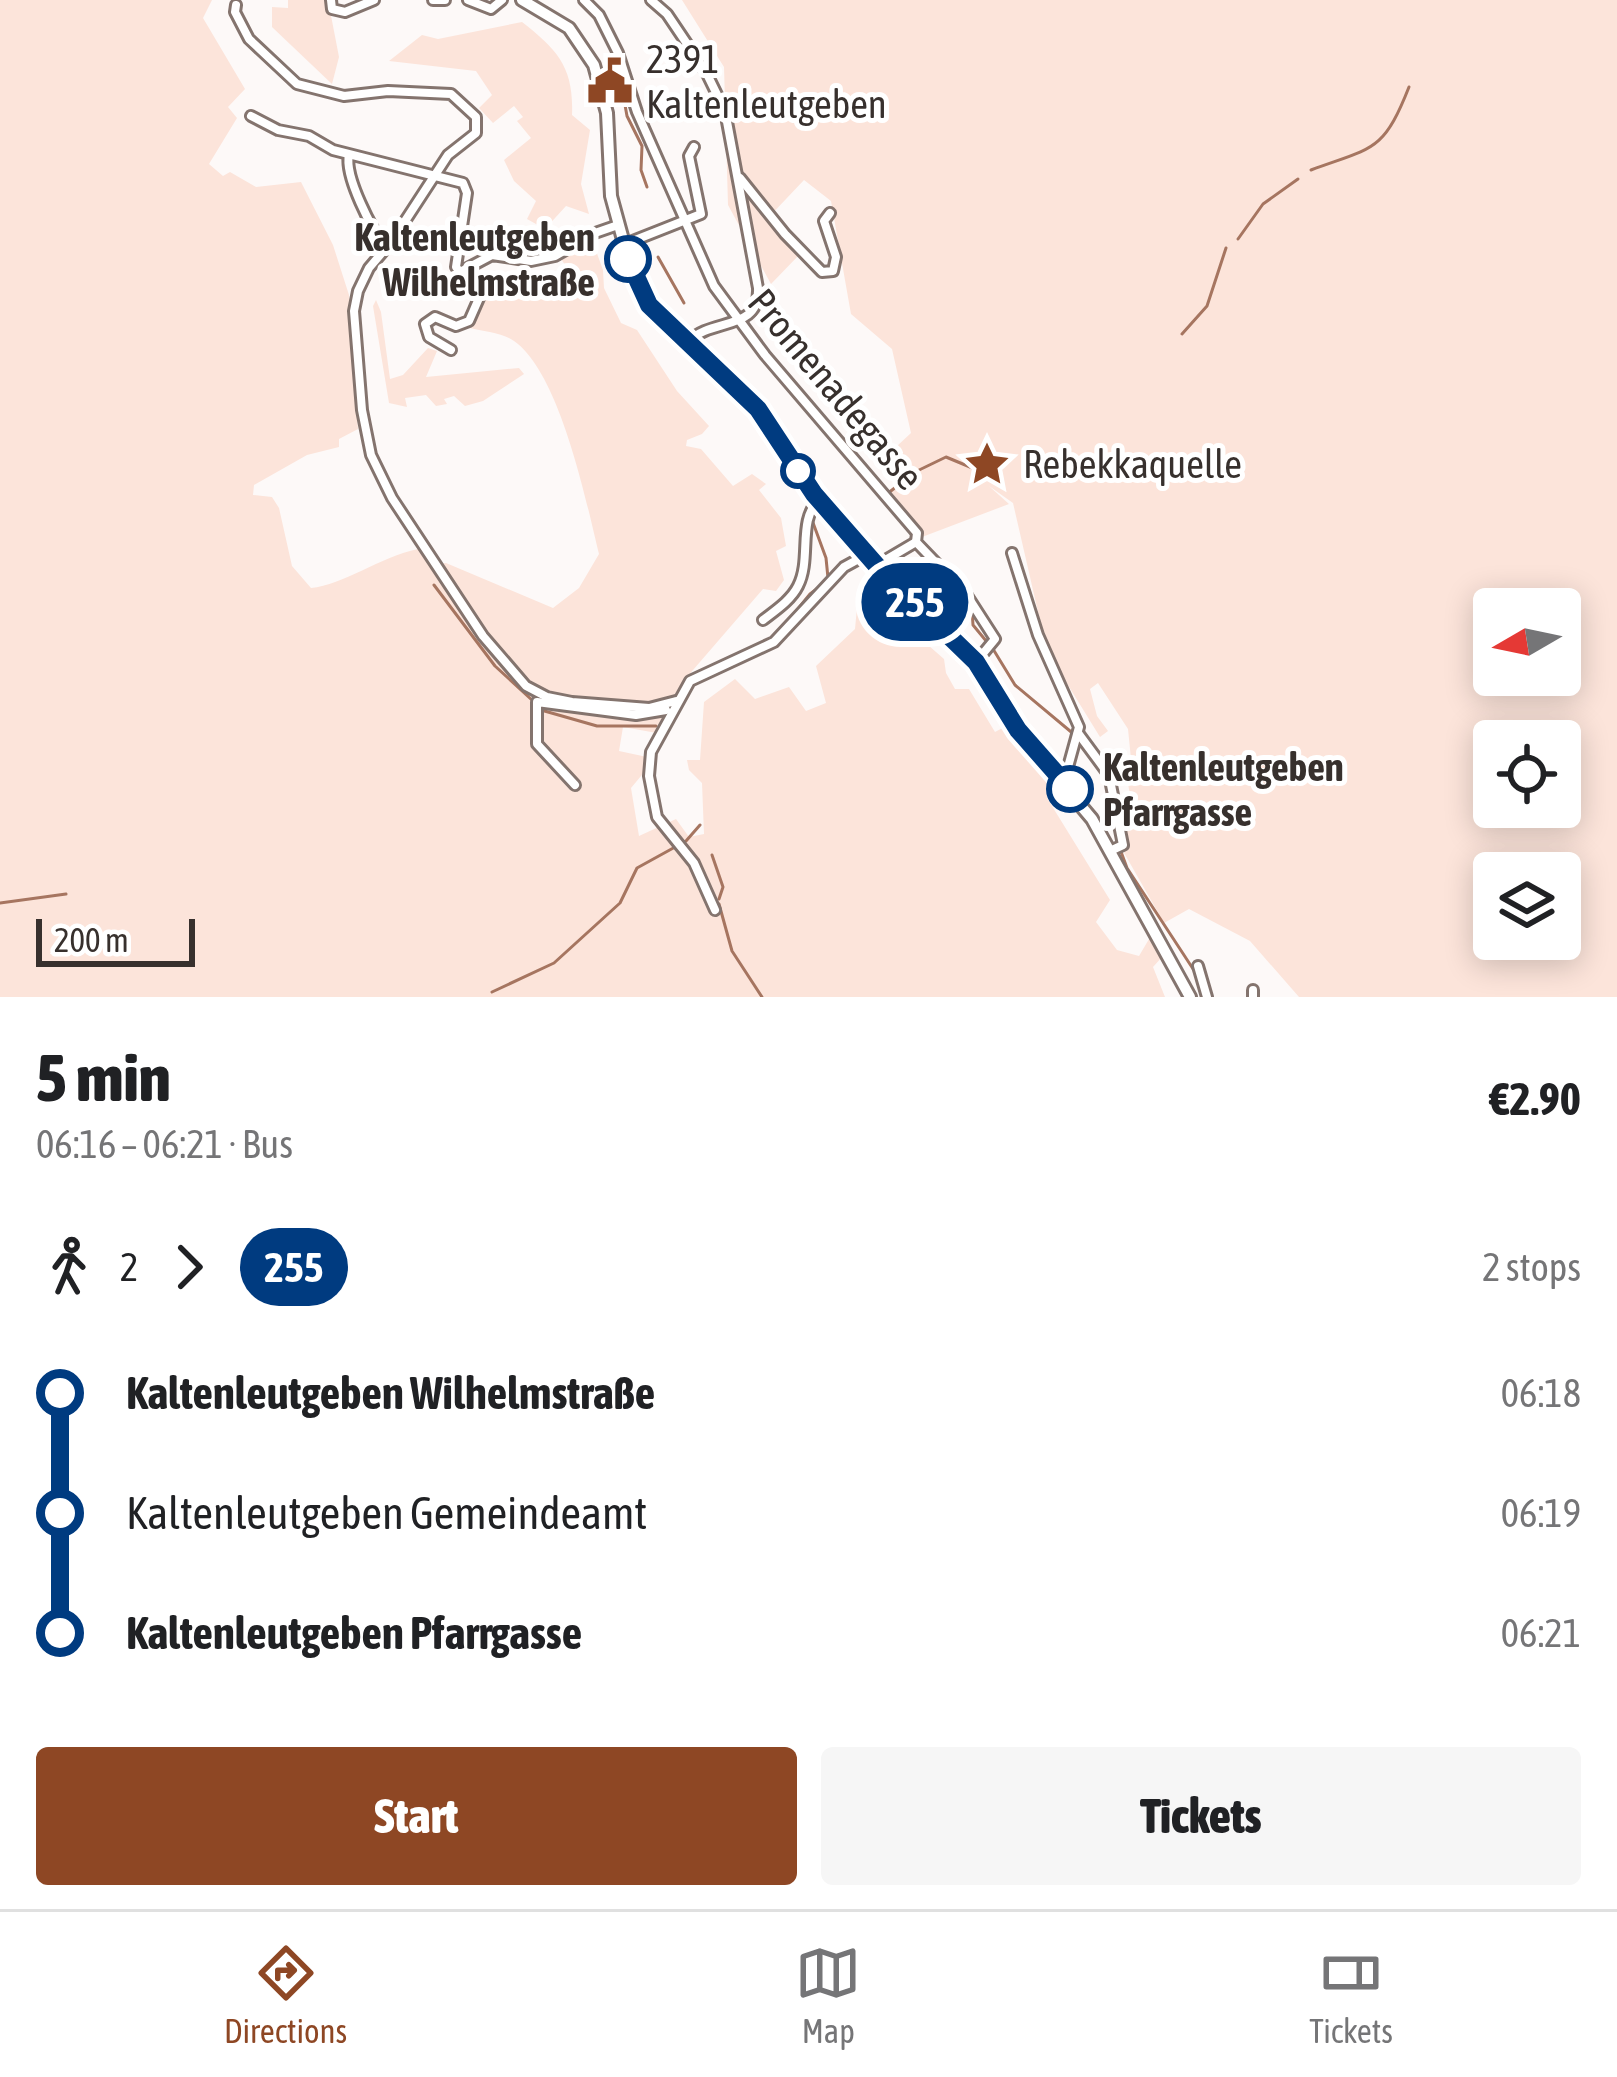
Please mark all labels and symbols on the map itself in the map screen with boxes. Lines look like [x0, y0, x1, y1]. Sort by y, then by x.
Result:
place label: 2391 Kaltenleutgeben [646, 37, 887, 126]
public building icon: 2391 Kaltenleutgeben [585, 56, 635, 106]
place label: Kaltenleutgeben Wilhelmstraße [354, 215, 595, 304]
marker: Kaltenleutgeben Wilhelmstraße [606, 237, 650, 281]
street label: Promenadegasse [740, 280, 932, 498]
place icon: Rebekkaquelle [962, 439, 1012, 489]
place label: Rebekkaquelle [1023, 442, 1242, 486]
unlabelled marker [782, 455, 814, 487]
line badge: 255 [846, 563, 984, 641]
north arrow [1473, 588, 1581, 696]
place label: Kaltenleutgeben Pfarrgasse [1103, 745, 1344, 834]
marker: Kaltenleutgeben Pfarrgasse [1048, 767, 1092, 811]
scale bar [36, 913, 195, 966]

